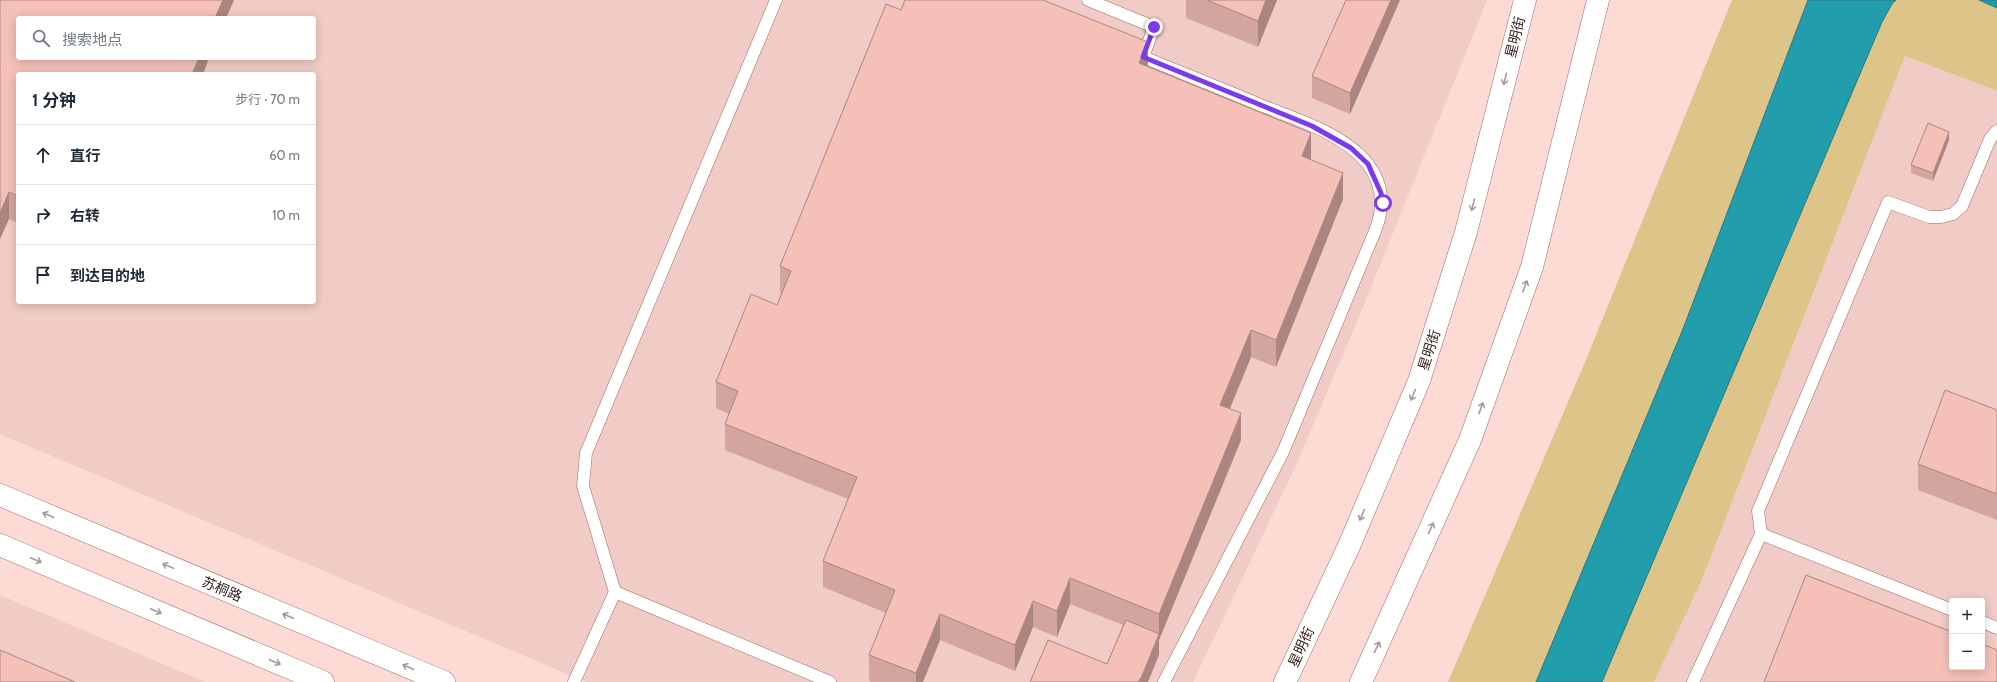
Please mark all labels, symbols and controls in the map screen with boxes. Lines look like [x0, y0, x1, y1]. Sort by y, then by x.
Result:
street label: 星明街 [1501, 14, 1529, 60]
search box [16, 16, 316, 60]
route end [1145, 18, 1163, 36]
icon: search [30, 27, 52, 49]
text: 搜索地点 [62, 31, 122, 49]
one-way arrow [1501, 72, 1508, 85]
text: 1 分钟 [32, 90, 76, 110]
text: 步行 · 70 m [235, 91, 300, 107]
icon: ahead [32, 144, 54, 166]
text: 直行 [70, 147, 100, 165]
text: 60 m [269, 147, 300, 163]
route start [1374, 194, 1392, 212]
one-way arrow [1469, 198, 1477, 211]
icon: right [32, 204, 54, 226]
text: 右转 [70, 207, 100, 225]
text: 10 m [272, 207, 300, 223]
icon: arrive [32, 264, 54, 286]
text: 到达目的地 [70, 267, 145, 285]
one-way arrow [1522, 279, 1529, 292]
street label: 星明街 [1414, 327, 1444, 373]
one-way arrow [1409, 389, 1416, 401]
one-way arrow [1478, 403, 1486, 415]
one-way arrow [1358, 508, 1366, 520]
one-way arrow [43, 511, 55, 519]
one-way arrow [1428, 523, 1435, 535]
one-way arrow [29, 557, 41, 565]
one-way arrow [162, 562, 174, 569]
street label: 苏桐路 [199, 573, 245, 605]
map controls [1949, 598, 1985, 670]
button: + [1949, 598, 1985, 634]
one-way arrow [149, 608, 161, 615]
one-way arrow [282, 612, 294, 620]
street label: 星明街 [1284, 624, 1318, 670]
button: − [1949, 634, 1985, 670]
one-way arrow [1374, 641, 1382, 653]
one-way arrow [269, 659, 281, 666]
one-way arrow [402, 663, 414, 670]

